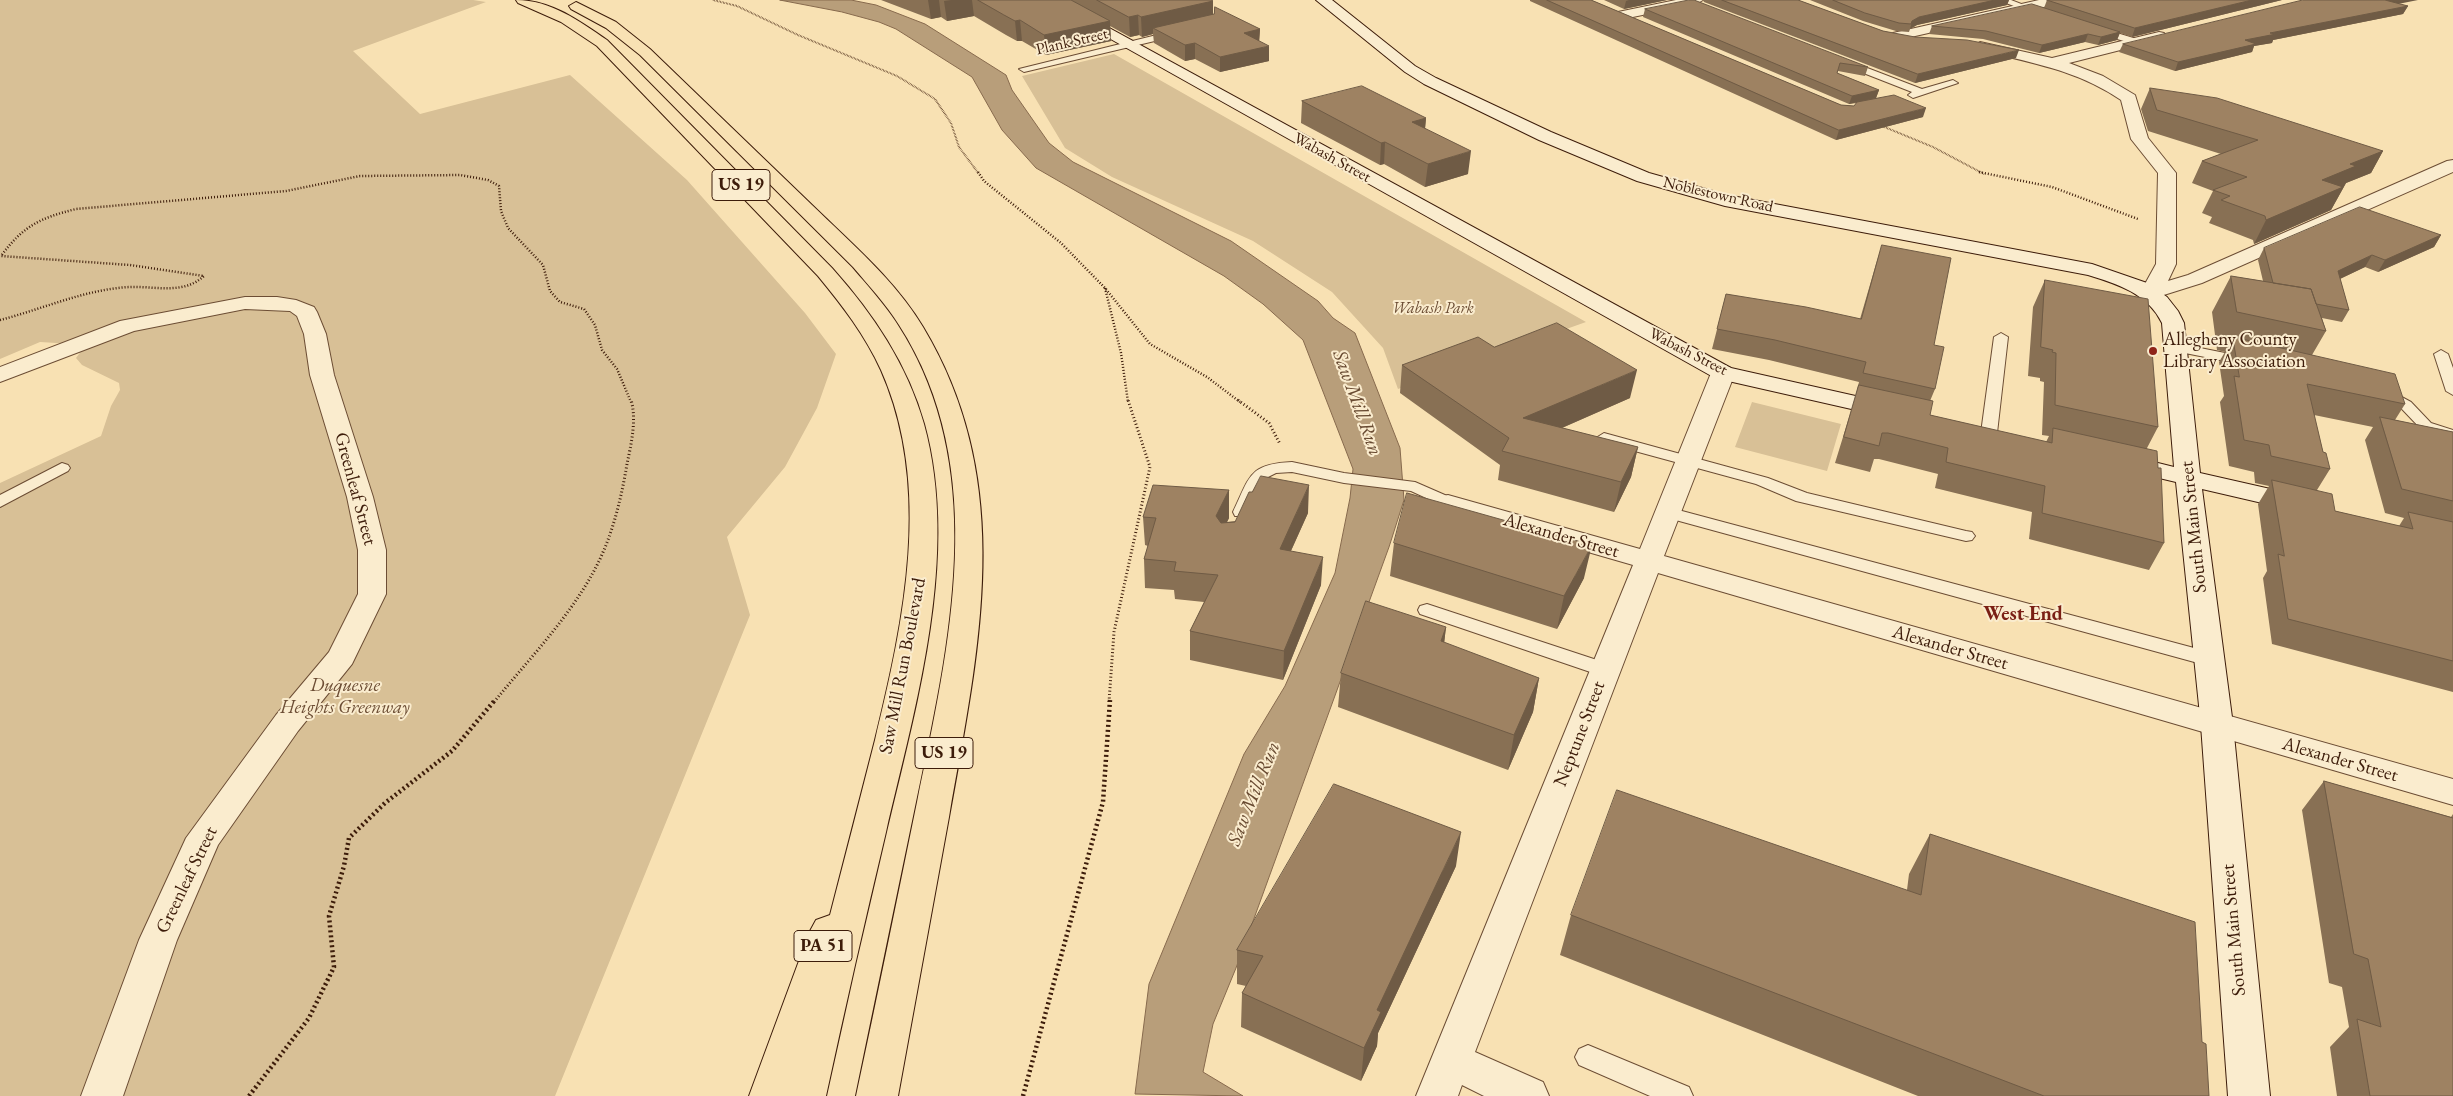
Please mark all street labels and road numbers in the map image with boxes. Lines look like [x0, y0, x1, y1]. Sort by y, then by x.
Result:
street label: Plank Street [1034, 24, 1110, 60]
street label: Wabash Street [1290, 129, 1374, 187]
road number: US 19 [712, 170, 770, 200]
street label: Noblestown Road [1661, 173, 1775, 217]
street label: Wabash Street [1646, 324, 1730, 380]
street label: Greenleaf Street [329, 430, 381, 548]
street label: South Main Street [2176, 460, 2212, 594]
street label: Alexander Street [1501, 509, 1621, 563]
street label: Saw Mill Run Boulevard [875, 576, 931, 756]
street label: Alexander Street [1890, 621, 2010, 675]
street label: Neptune Street [1549, 678, 1611, 790]
street label: Alexander Street [2280, 733, 2400, 787]
road number: US 19 [915, 738, 973, 768]
street label: Greenleaf Street [151, 823, 223, 937]
street label: South Main Street [2217, 863, 2251, 997]
road number: PA 51 [794, 930, 852, 961]

